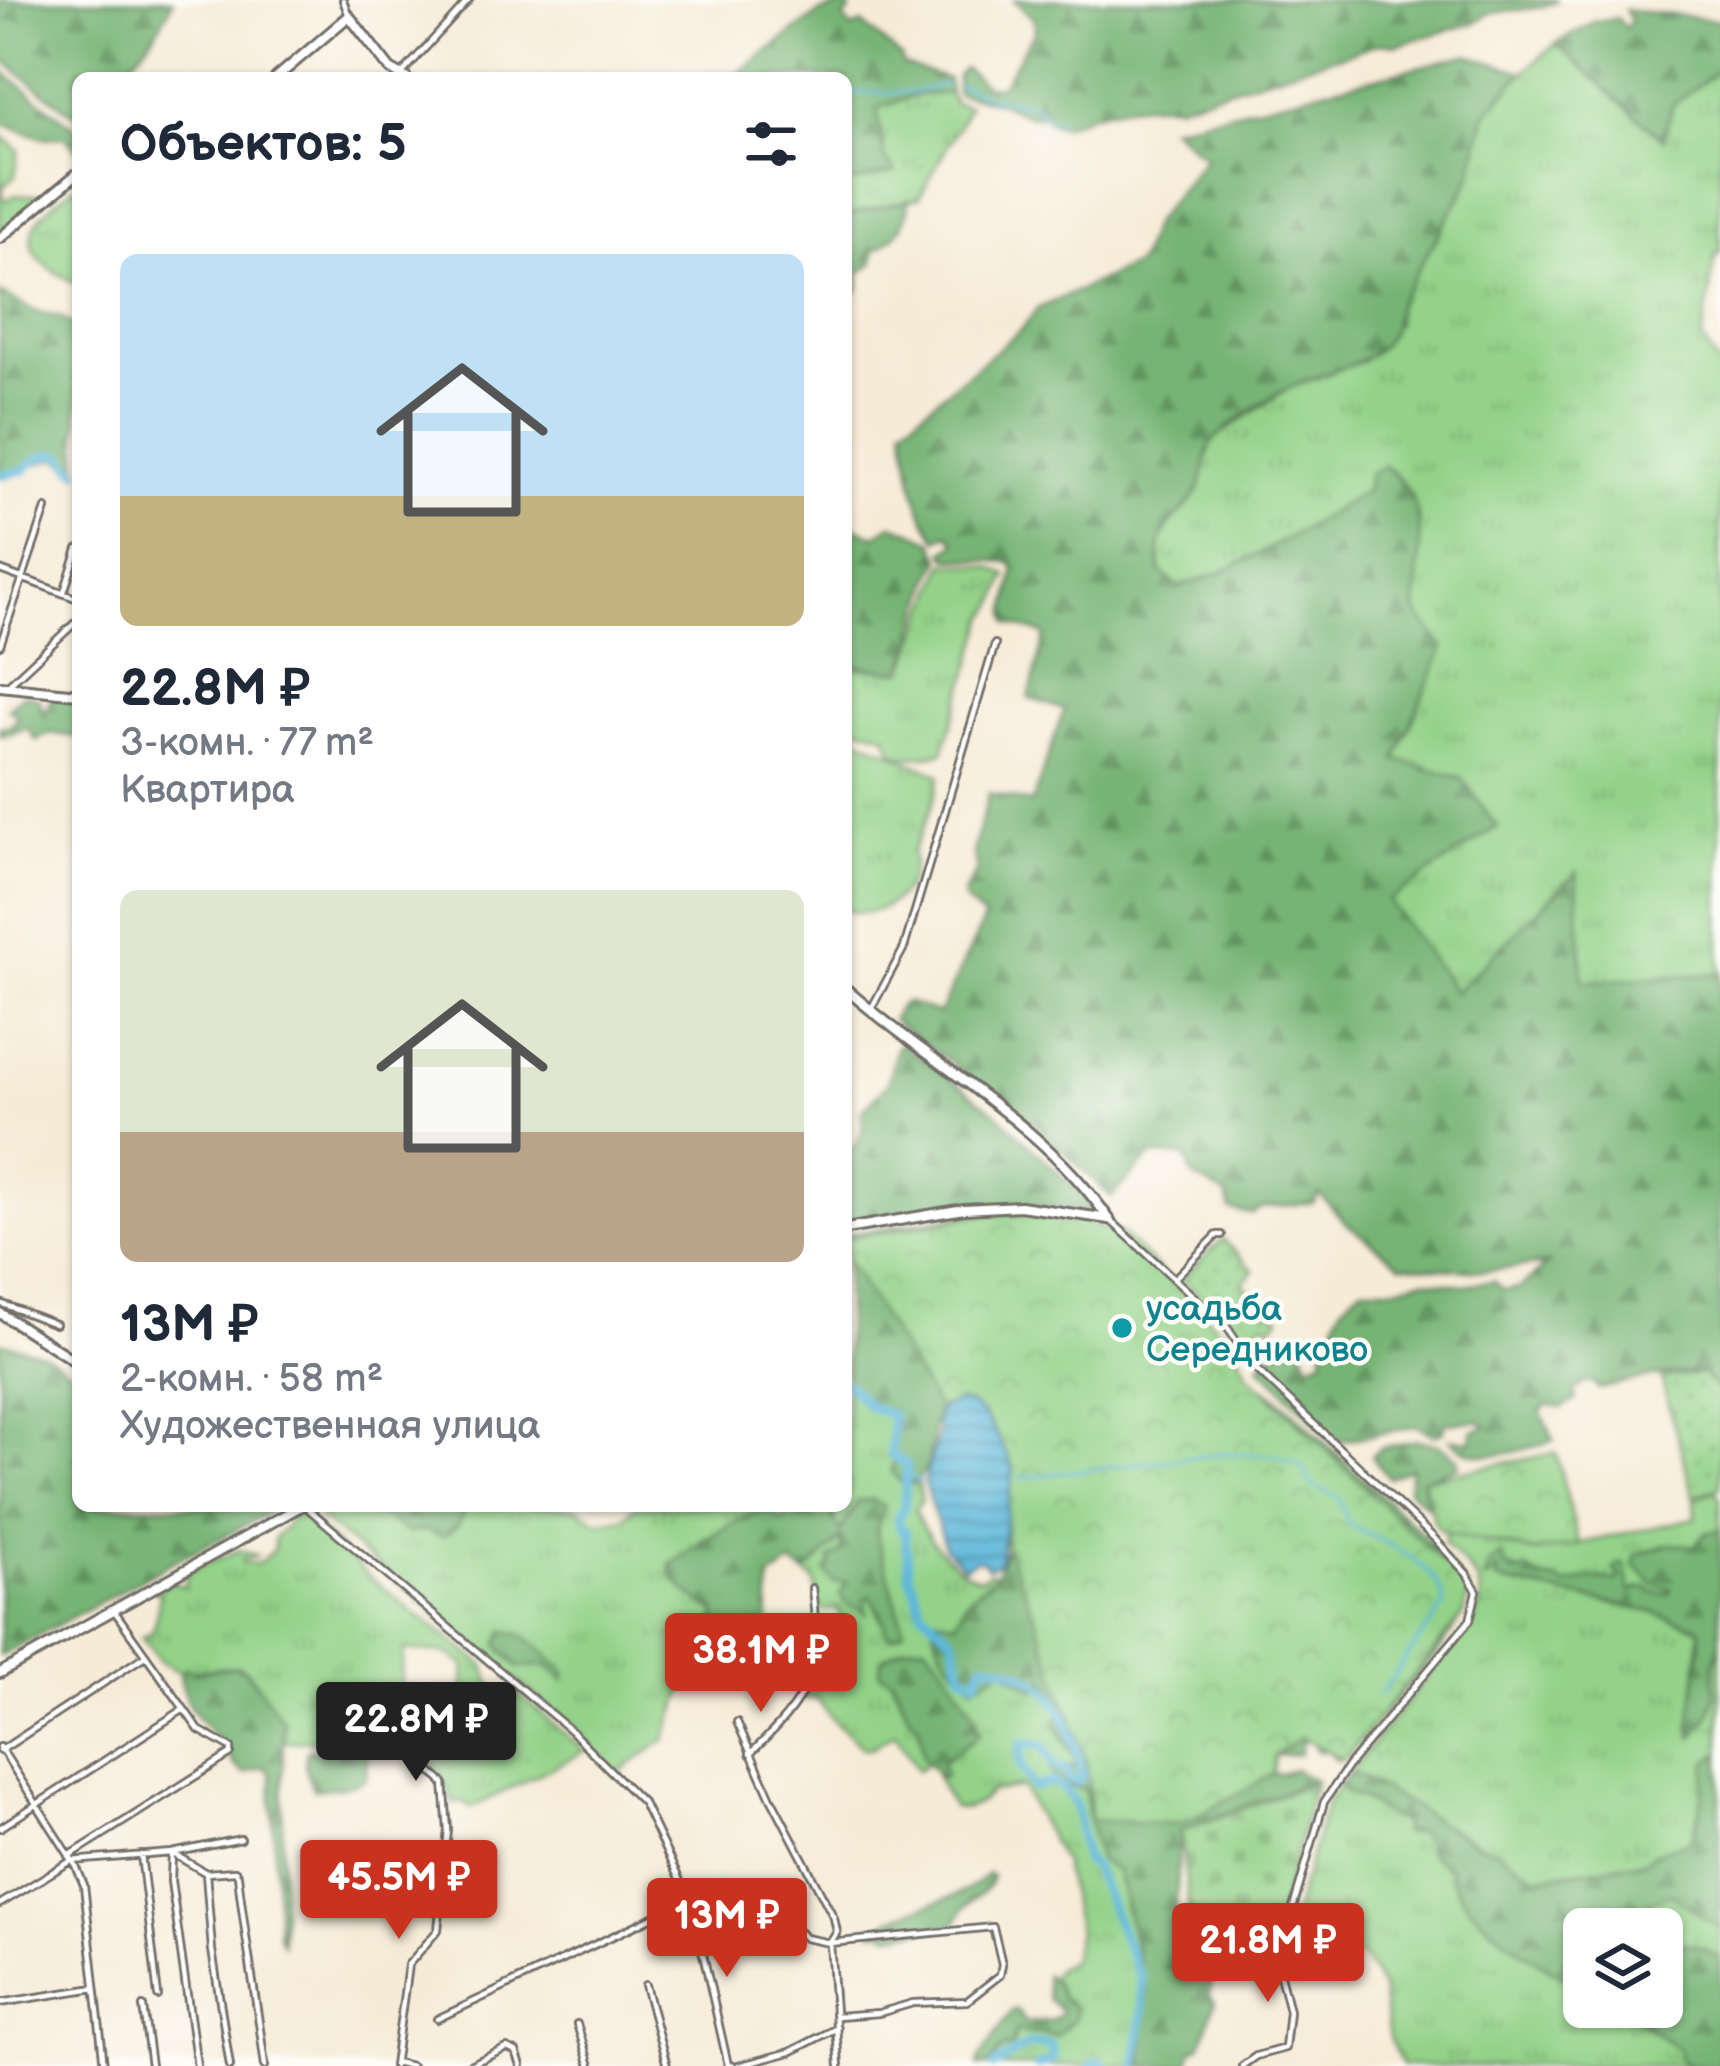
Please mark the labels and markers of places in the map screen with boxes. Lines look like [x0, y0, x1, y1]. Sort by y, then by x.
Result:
place label: усадьба Середниково [1146, 1288, 1368, 1372]
marker: усадьба Середниково [1109, 1315, 1135, 1341]
pin: 38.1M ₽ [650, 1613, 872, 1715]
pin: 22.8M ₽ [305, 1682, 527, 1784]
pin: 45.5M ₽ [288, 1840, 510, 1942]
pin: 13M ₽ [643, 1878, 811, 1980]
pin: 21.8M ₽ [1157, 1903, 1379, 2005]

